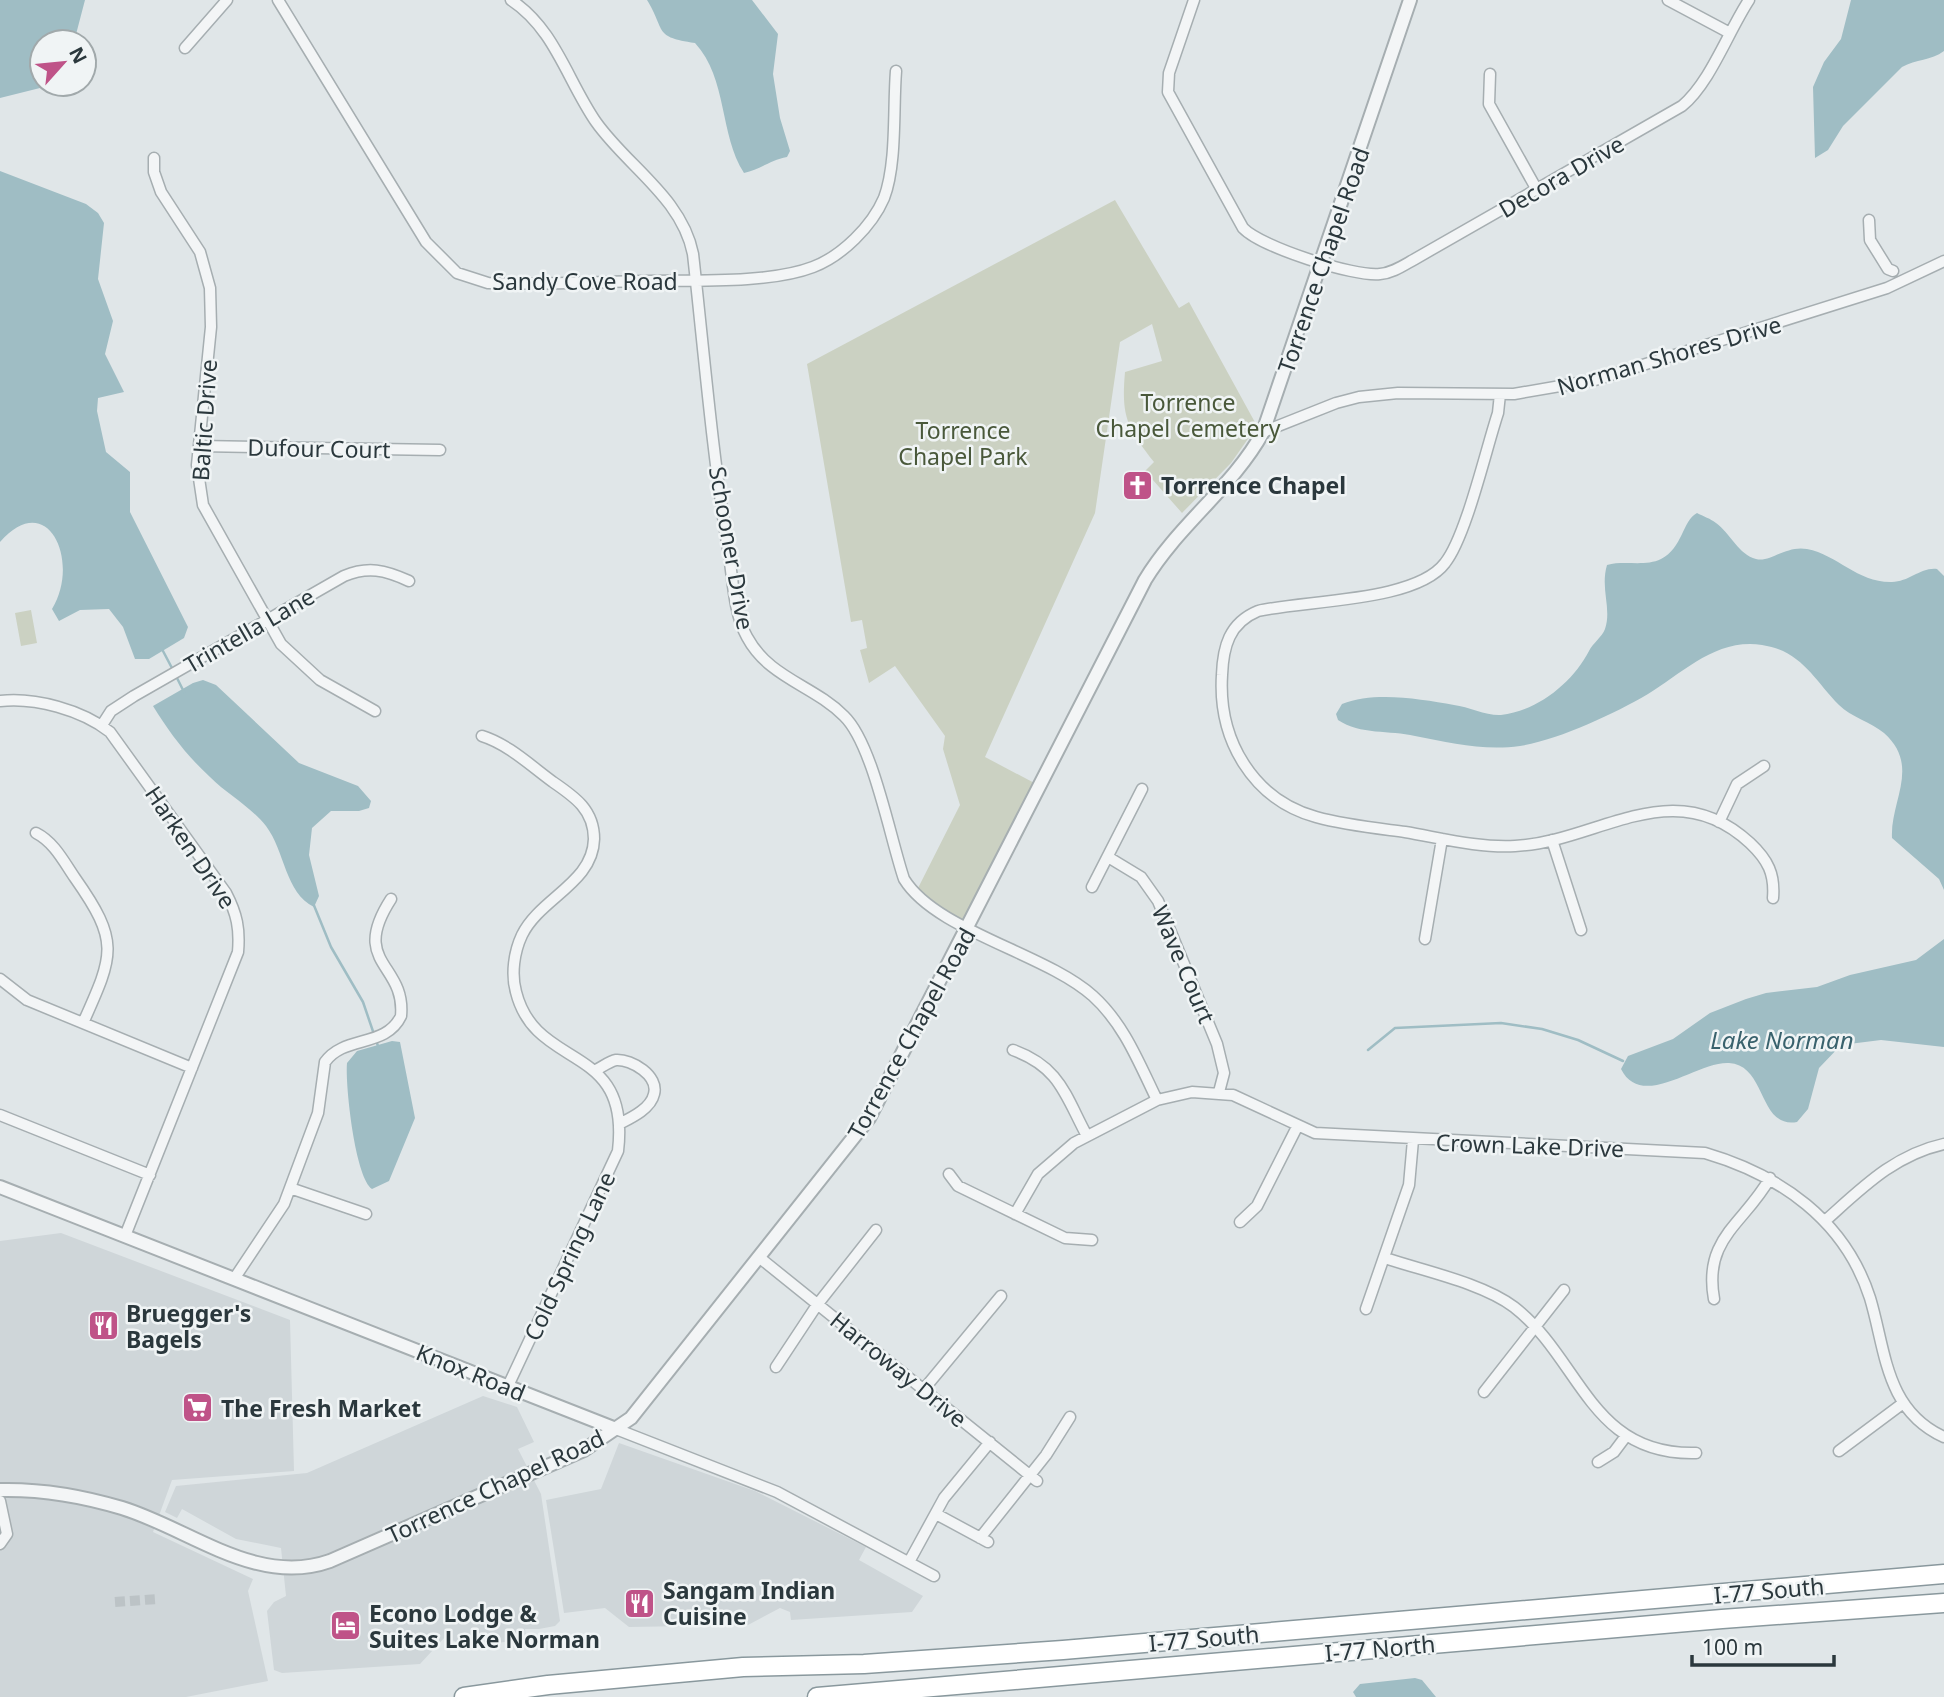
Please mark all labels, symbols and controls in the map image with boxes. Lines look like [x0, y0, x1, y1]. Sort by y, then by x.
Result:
north arrow [28, 28, 98, 98]
text: N [63, 42, 93, 68]
street label: Decora Drive [1493, 127, 1629, 225]
street label: Torrence Chapel Road [1269, 143, 1377, 377]
street label: Sandy Cove Road [492, 265, 678, 297]
street label: Norman Shores Drive [1553, 308, 1785, 402]
street label: Baltic Drive [184, 358, 224, 482]
park label: Torrence Chapel Cemetery [1095, 386, 1281, 444]
park label: Torrence Chapel Park [898, 414, 1028, 472]
street label: Dufour Court [247, 431, 391, 465]
street label: Schooner Drive [702, 464, 762, 632]
church icon: Torrence Chapel [1121, 468, 1155, 502]
place label: Torrence Chapel [1161, 469, 1346, 501]
street label: Trintella Lane [178, 580, 320, 680]
street label: Harken Drive [138, 779, 244, 915]
street label: Wave Court [1145, 900, 1223, 1028]
street label: Torrence Chapel Road [840, 922, 982, 1144]
water label: Lake Norman [1710, 1023, 1854, 1056]
street label: Crown Lake Drive [1435, 1126, 1625, 1164]
street label: Cold Spring Lane [516, 1166, 622, 1346]
place label: Bruegger's Bagels [126, 1297, 251, 1355]
street label: Harroway Drive [824, 1304, 974, 1434]
restaurant icon: Bruegger's Bagels [86, 1309, 120, 1343]
street label: Knox Road [412, 1336, 530, 1408]
supermarket icon: The Fresh Market [181, 1391, 215, 1425]
place label: The Fresh Market [221, 1392, 421, 1424]
street label: Torrence Chapel Road [381, 1421, 609, 1551]
street label: I-77 South [1712, 1569, 1826, 1611]
place label: Sangam Indian Cuisine [663, 1574, 835, 1632]
restaurant icon: Sangam Indian Cuisine [623, 1586, 657, 1620]
place label: Econo Lodge & Suites Lake Norman [369, 1597, 600, 1655]
hotel icon: Econo Lodge & Suites Lake Norman [329, 1609, 363, 1643]
street label: I-77 South [1147, 1617, 1261, 1659]
scale bar [1692, 1624, 1834, 1668]
street label: I-77 North [1323, 1627, 1437, 1669]
text: 100 m [1702, 1633, 1763, 1661]

